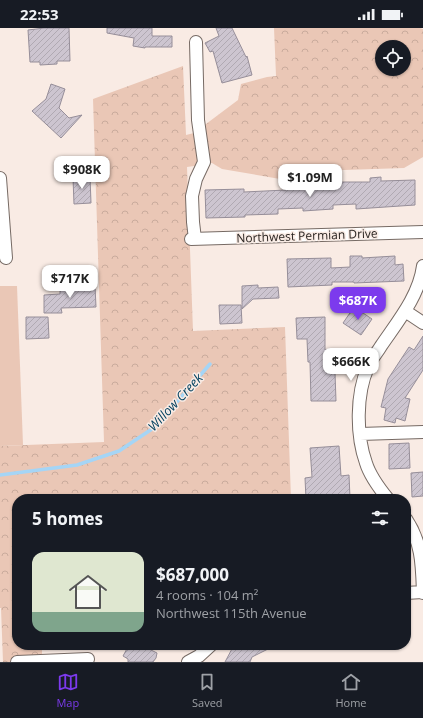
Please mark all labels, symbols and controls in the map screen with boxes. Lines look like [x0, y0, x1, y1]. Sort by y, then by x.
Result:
text: 22:53 [20, 4, 59, 24]
map controls [375, 40, 411, 76]
button: locate [375, 40, 411, 76]
pin: $908K [54, 156, 110, 190]
text: $908K [63, 160, 101, 178]
pin: $1.09M [277, 164, 343, 198]
text: $1.09M [287, 168, 333, 186]
street label: Northwest Permian Drive [236, 225, 378, 246]
pin: $717K [42, 265, 98, 299]
text: $717K [51, 269, 89, 287]
pin: $687K [330, 287, 386, 321]
text: $687K [339, 291, 377, 309]
pin: $666K [323, 348, 379, 382]
text: $666K [332, 352, 370, 370]
water label: Willow Creek [144, 369, 207, 435]
text: 5 homes [32, 507, 103, 530]
icon: filters [369, 507, 391, 529]
text: $687,000 [156, 563, 229, 586]
icon: home [64, 568, 112, 616]
text: 4 rooms · 104 m² [156, 586, 258, 604]
text: Northwest 115th Avenue [156, 604, 307, 622]
tab: Map [56, 671, 79, 710]
tab: Saved [192, 671, 223, 710]
tab: Home [335, 671, 367, 710]

